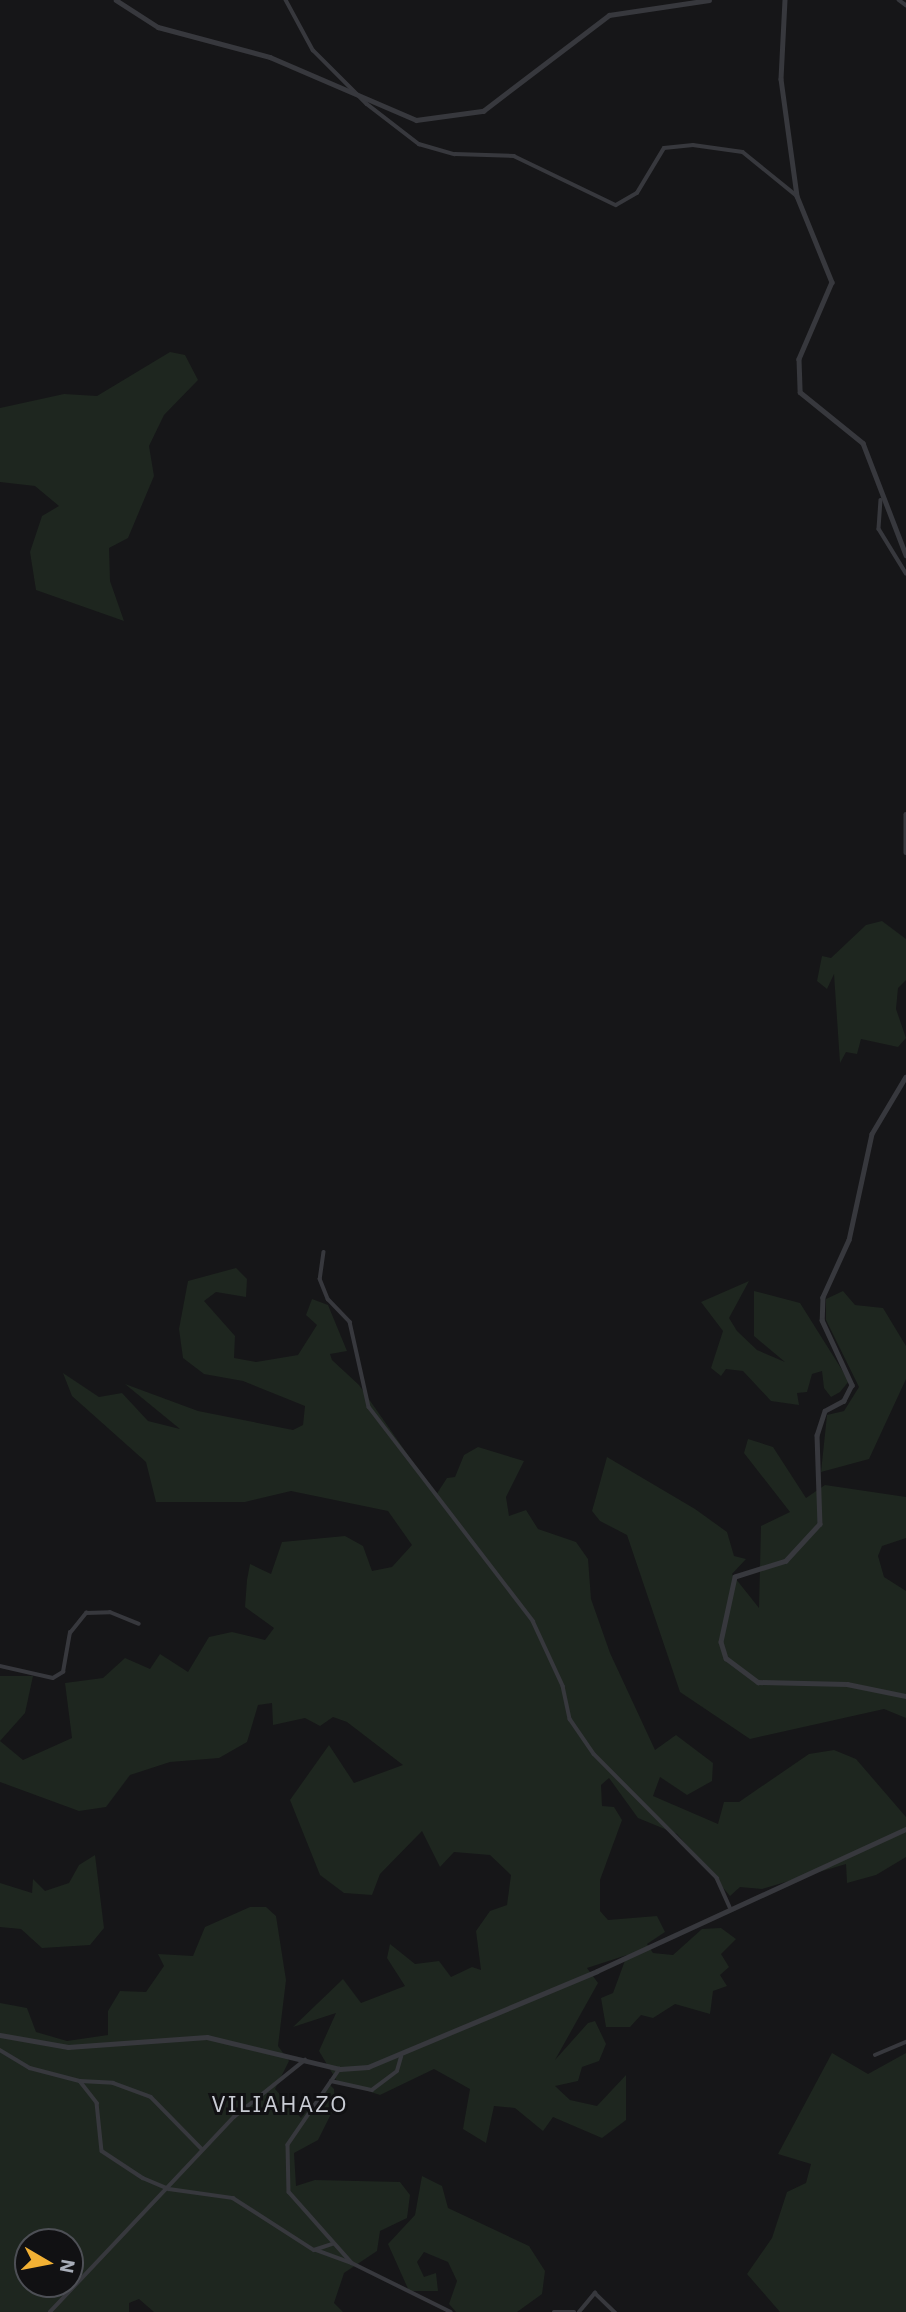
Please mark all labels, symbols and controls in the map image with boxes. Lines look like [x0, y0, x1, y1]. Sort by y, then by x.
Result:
district label: VILIAHAZO [213, 2089, 347, 2117]
north arrow [14, 2228, 84, 2298]
text: N [55, 2257, 81, 2275]

